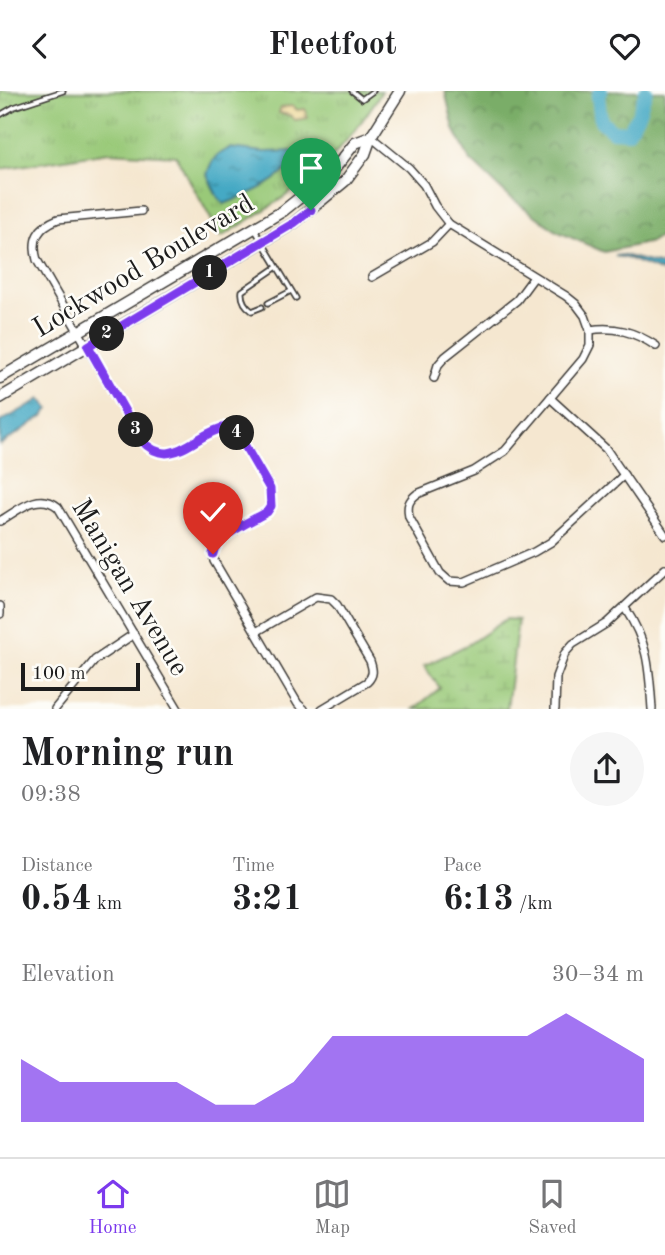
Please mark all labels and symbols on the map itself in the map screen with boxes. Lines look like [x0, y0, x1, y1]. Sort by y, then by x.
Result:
pin [281, 138, 341, 210]
street label: Lockwood Boulevard [29, 190, 259, 344]
pin: 1 [192, 255, 228, 291]
pin: 2 [90, 317, 124, 351]
pin: 3 [118, 413, 154, 447]
pin: 4 [219, 415, 254, 451]
pin [183, 482, 243, 554]
street label: Manigan Avenue [65, 495, 193, 681]
scale bar [21, 660, 140, 692]

